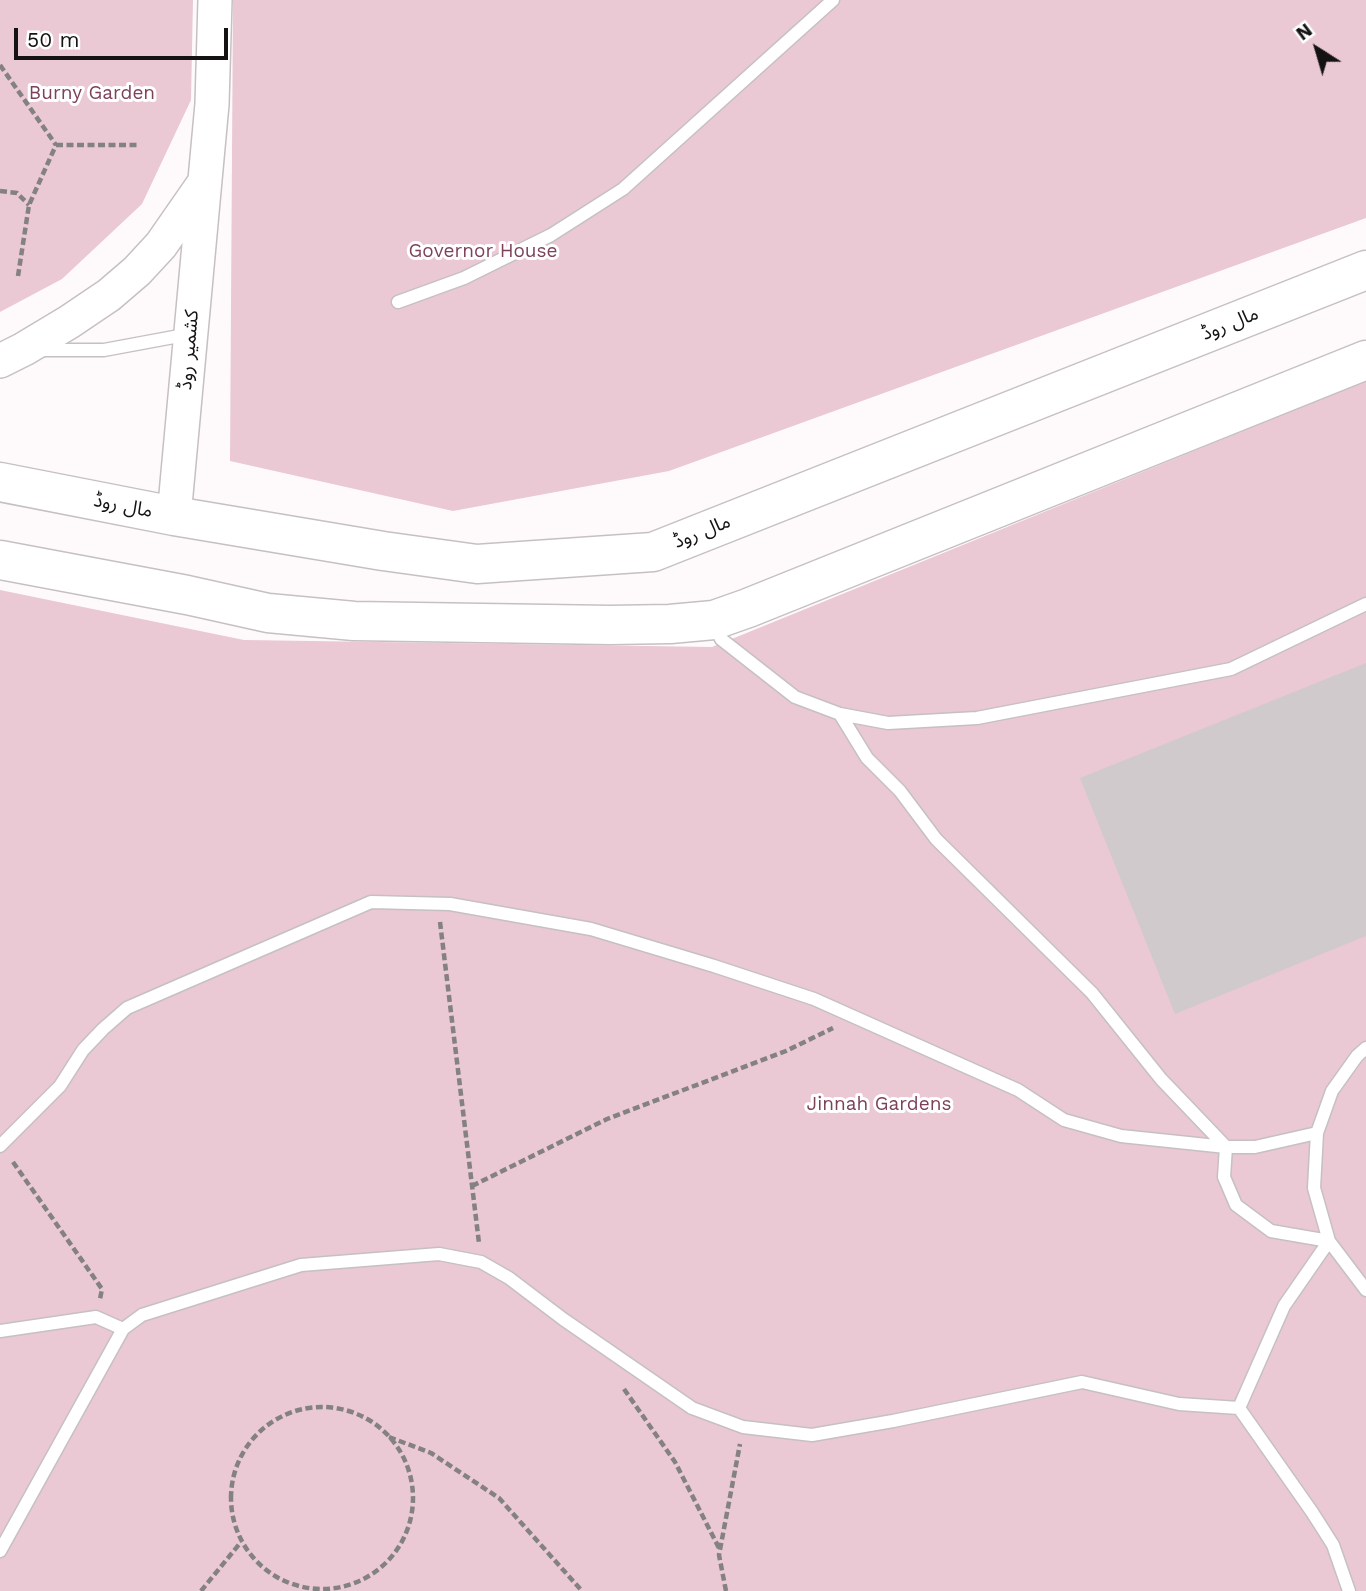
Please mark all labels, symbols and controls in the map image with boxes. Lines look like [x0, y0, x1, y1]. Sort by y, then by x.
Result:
scale bar [18, 14, 231, 58]
north arrow [1282, 14, 1352, 84]
text: N [1292, 18, 1317, 45]
text: 50 m [27, 27, 79, 52]
park label: Burny Garden [29, 82, 155, 104]
park label: Governor House [408, 240, 558, 262]
street label: مال روڈ [1198, 302, 1262, 346]
street label: کشمیر روڈ [174, 309, 204, 391]
street label: مال روڈ [92, 489, 154, 523]
street label: مال روڈ [670, 510, 734, 554]
park label: Jinnah Gardens [807, 1093, 951, 1115]

